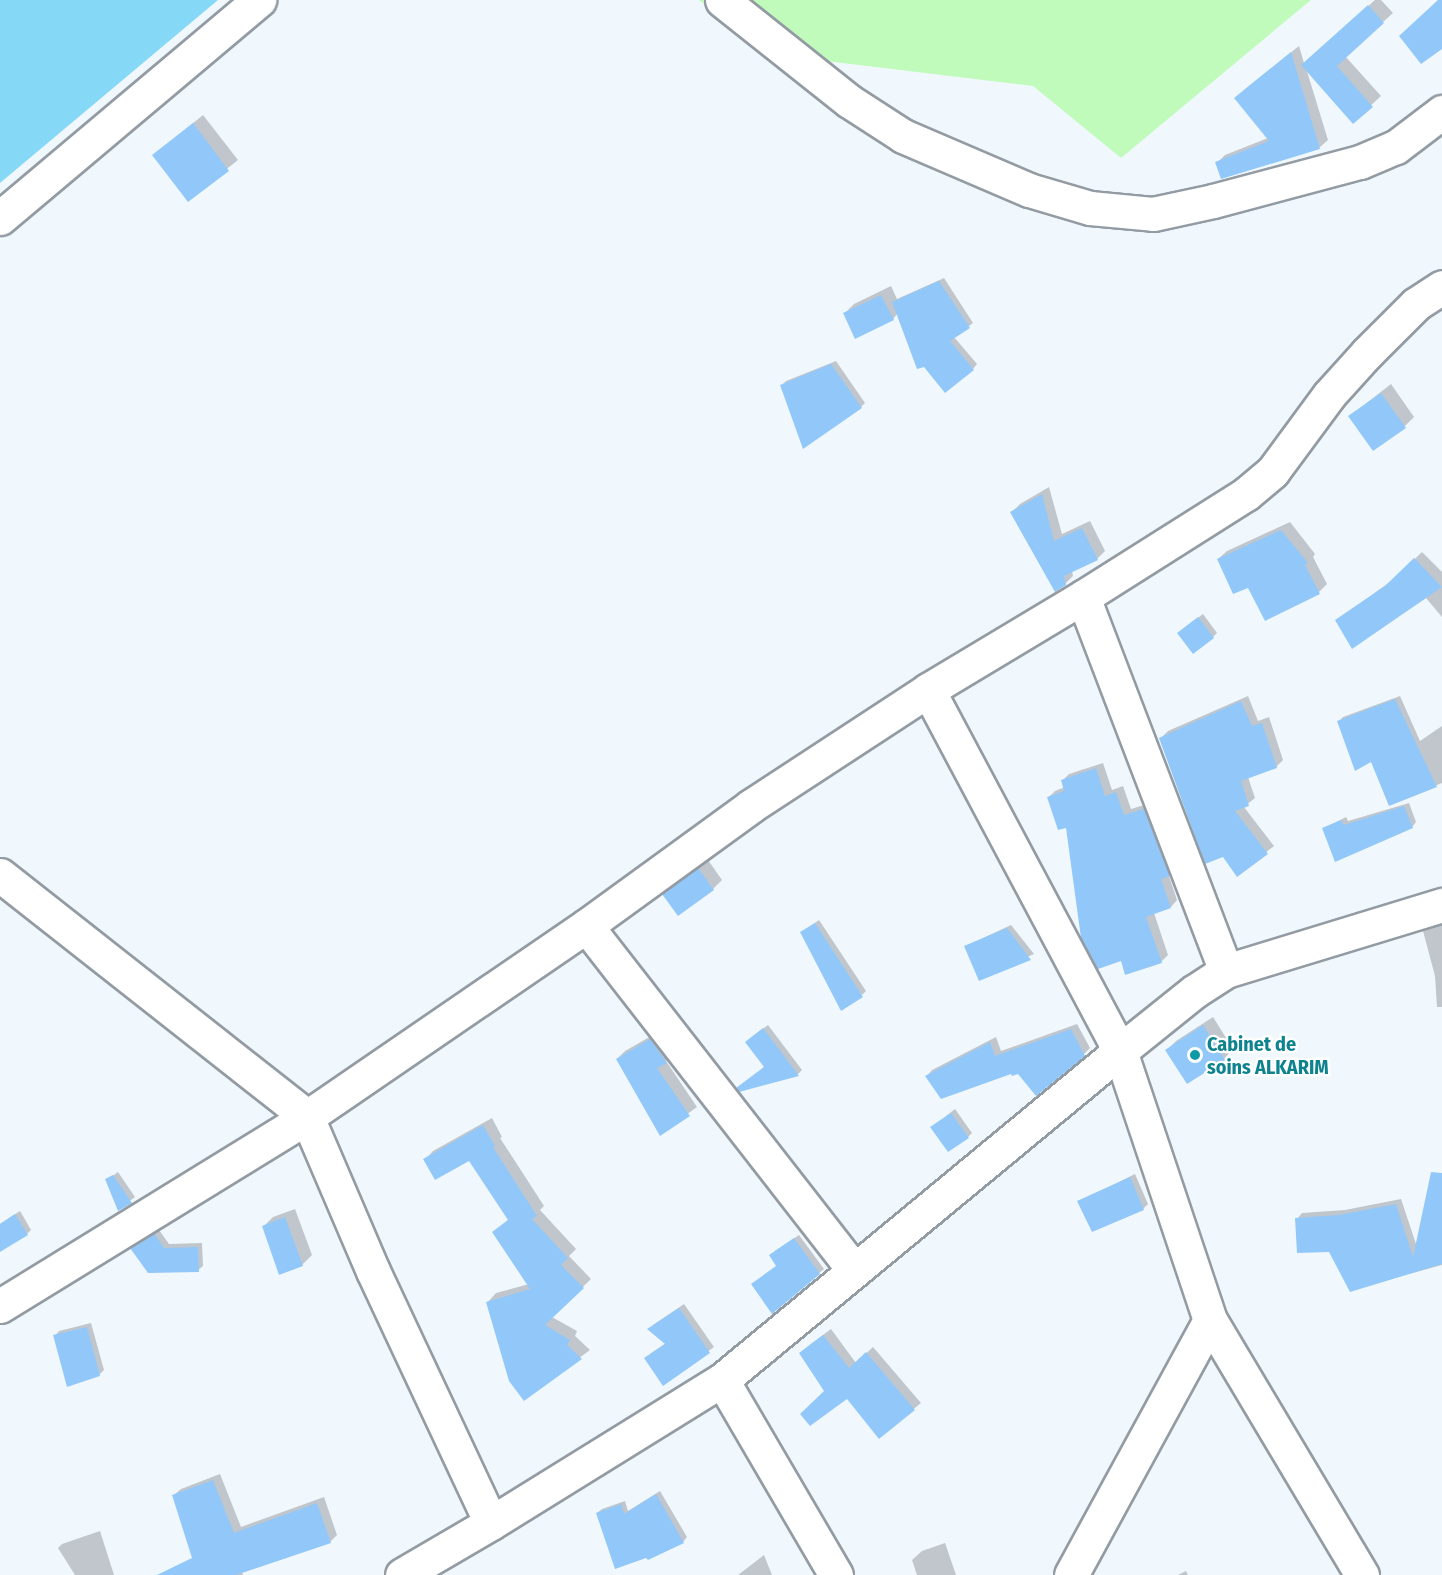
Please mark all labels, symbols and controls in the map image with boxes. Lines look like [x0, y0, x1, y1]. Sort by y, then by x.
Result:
place label: Cabinet de soins ALKARIM [1207, 1032, 1329, 1079]
marker: Cabinet de soins ALKARIM [1188, 1048, 1202, 1062]

